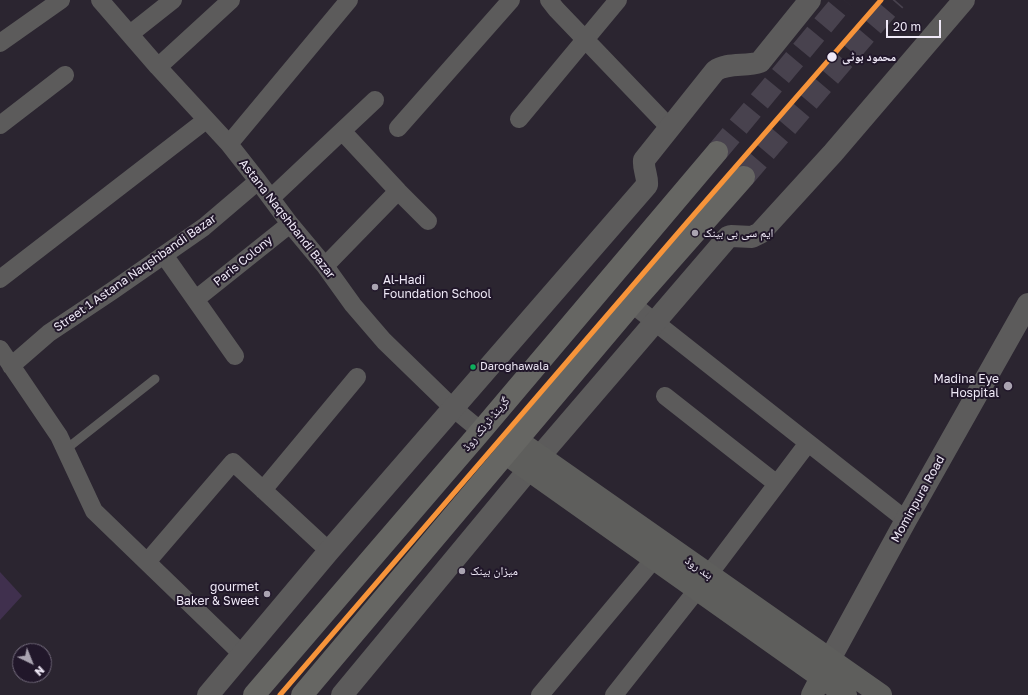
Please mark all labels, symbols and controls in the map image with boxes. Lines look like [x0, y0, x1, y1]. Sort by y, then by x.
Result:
scale bar [888, 12, 943, 38]
text: 20 m [893, 19, 921, 34]
marker: محمود بوٹی [825, 50, 839, 64]
place label: محمود بوٹی [842, 50, 896, 64]
street label: Astana Naqshbandi Bazar [236, 156, 338, 282]
street label: Street 1 Astana Naqshbandi Bazar [51, 211, 219, 335]
place label: ایم سی بی بینک [703, 226, 773, 240]
marker: ایم سی بی بینک [690, 228, 700, 238]
street label: Paris Colony [211, 233, 275, 289]
place label: Al-Hadi Foundation School [383, 273, 491, 301]
marker: Al-Hadi Foundation School [370, 282, 380, 292]
place label: Daroghawala [480, 360, 549, 374]
marker: Daroghawala [468, 362, 478, 372]
place label: Madina Eye Hospital [934, 372, 999, 400]
marker: Madina Eye Hospital [1002, 380, 1014, 392]
street label: گرینڈ ٹرنک روڈ [459, 394, 513, 454]
street label: Mominpura Road [888, 453, 948, 545]
street label: بند روڈ [682, 553, 716, 583]
place label: میزان بینک [470, 564, 518, 578]
marker: میزان بینک [457, 566, 467, 576]
place label: gourmet Baker & Sweet [176, 580, 259, 608]
marker: gourmet Baker & Sweet [262, 589, 272, 599]
north arrow [12, 643, 52, 683]
text: N [32, 664, 47, 679]

